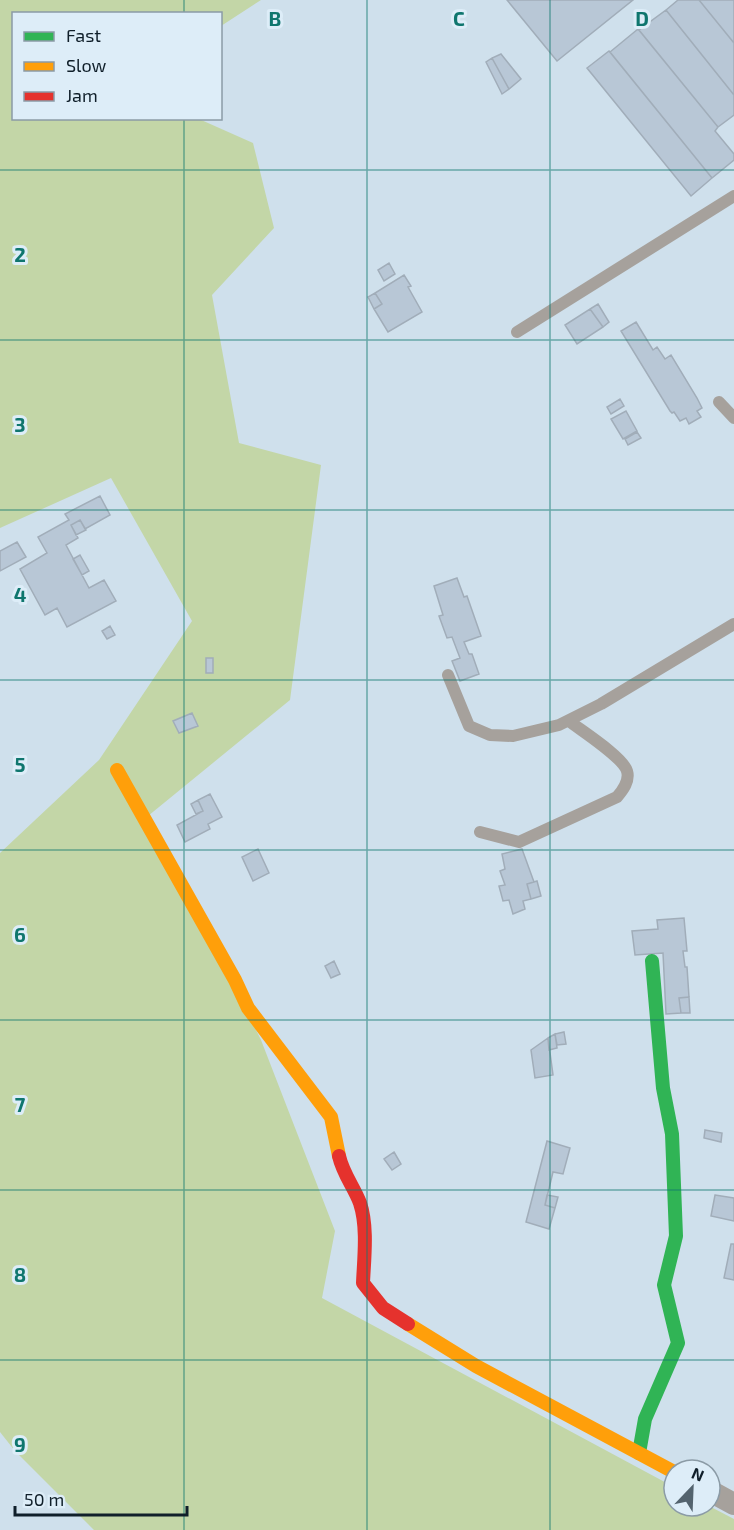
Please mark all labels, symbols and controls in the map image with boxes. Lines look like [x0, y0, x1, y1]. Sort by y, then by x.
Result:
text: B [269, 6, 281, 30]
text: C [453, 6, 465, 30]
text: D [635, 6, 649, 30]
legend [12, 12, 222, 120]
text: Fast [66, 24, 101, 46]
text: Slow [66, 54, 107, 76]
text: Jam [66, 84, 98, 106]
text: 2 [14, 242, 26, 266]
text: 3 [14, 412, 26, 436]
text: 4 [14, 582, 27, 606]
text: 5 [14, 752, 26, 776]
text: 6 [14, 922, 26, 946]
text: 7 [15, 1092, 26, 1116]
text: 8 [14, 1262, 26, 1286]
text: 9 [14, 1432, 26, 1456]
north arrow [662, 1458, 722, 1518]
text: N [689, 1463, 707, 1485]
scale bar [15, 1479, 188, 1517]
text: 50 m [24, 1488, 64, 1510]

